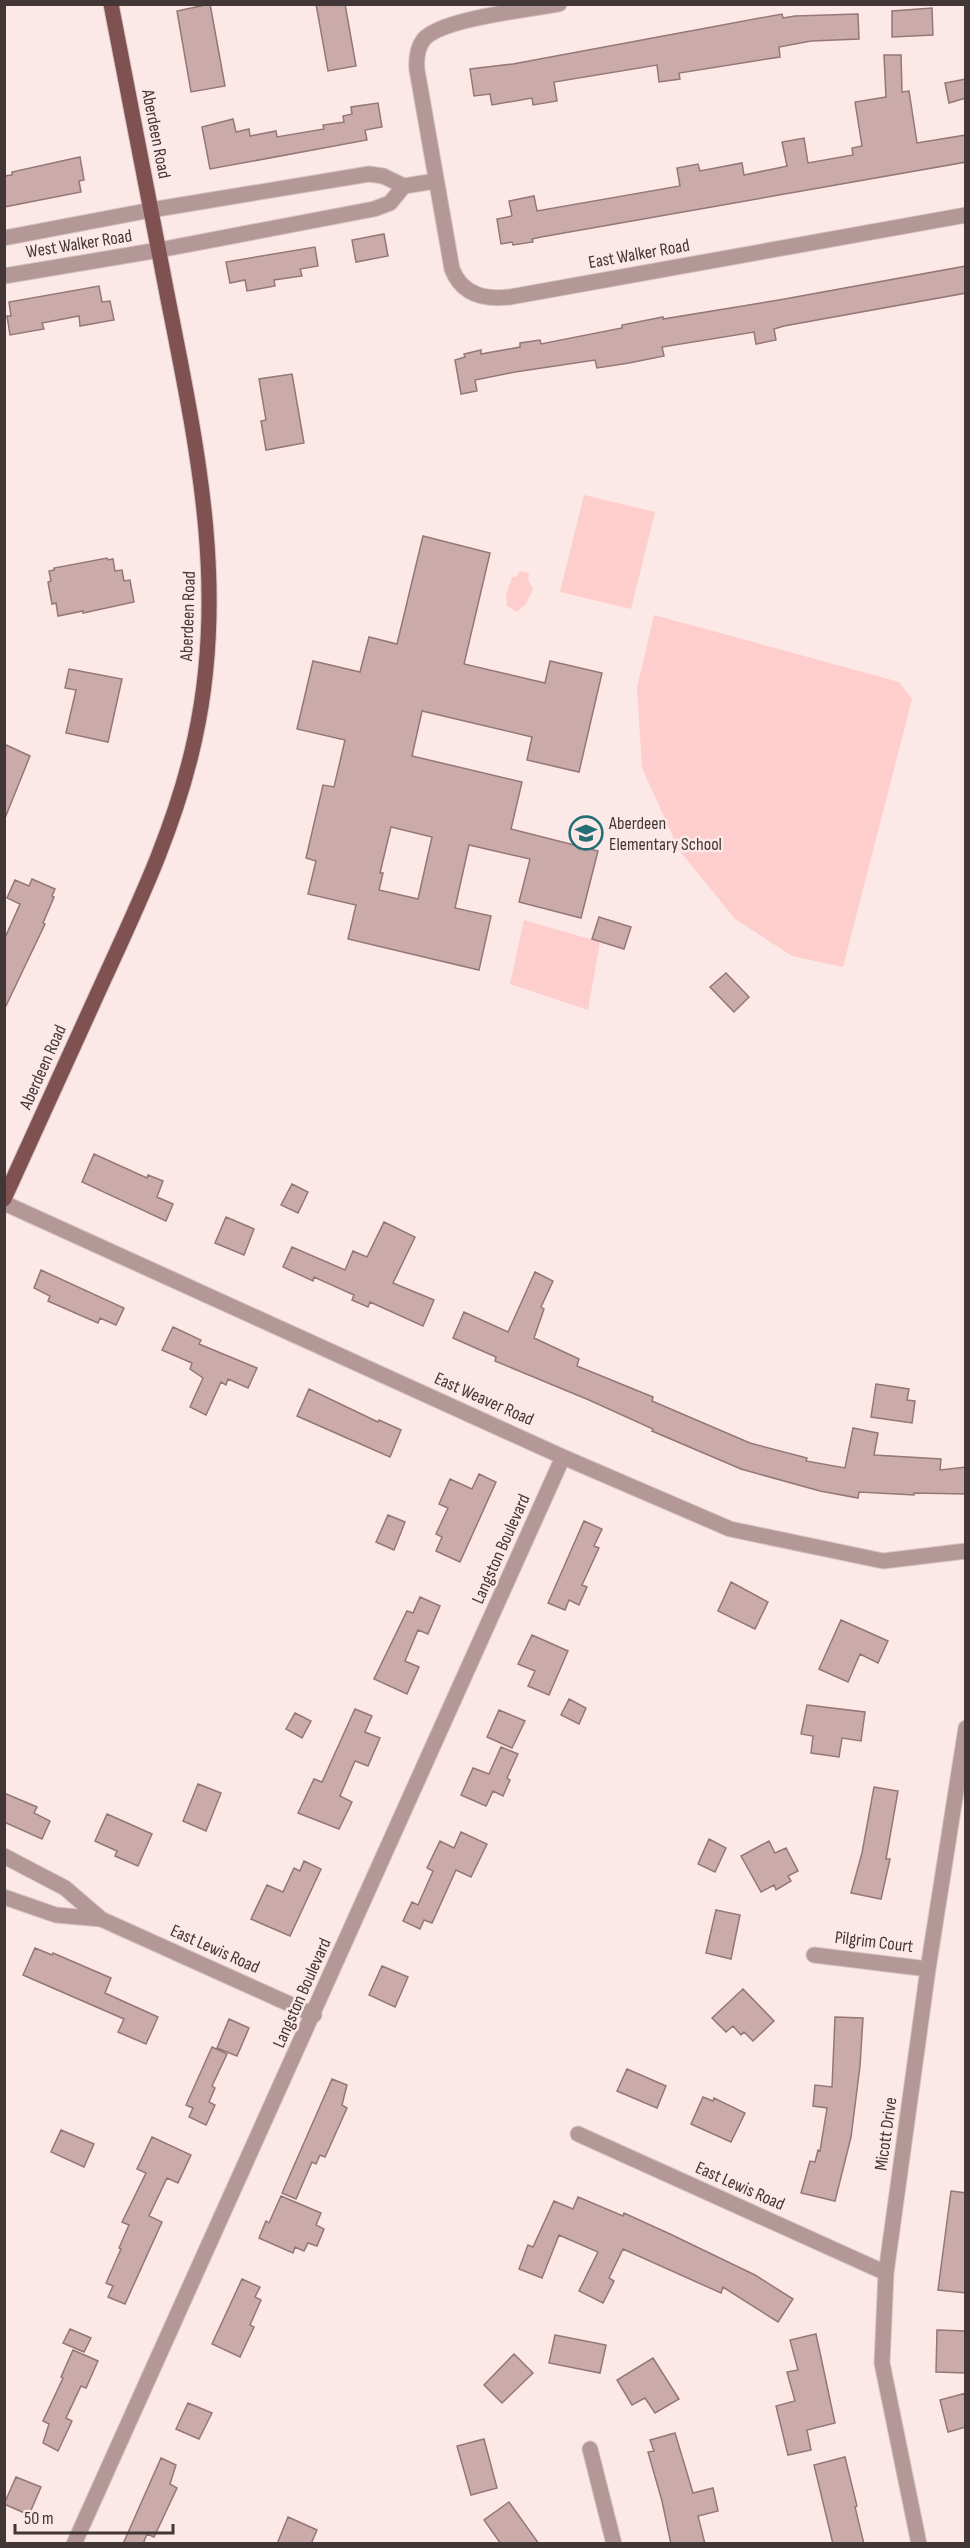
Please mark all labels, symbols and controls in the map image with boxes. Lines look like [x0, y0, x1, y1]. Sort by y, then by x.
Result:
street label: Aberdeen Road [137, 87, 175, 180]
street label: West Walker Road [25, 225, 133, 263]
street label: East Walker Road [587, 235, 691, 273]
street label: Aberdeen Road [176, 571, 200, 662]
place label: Aberdeen Elementary School [608, 813, 722, 855]
school or university icon: Aberdeen Elementary School [568, 815, 604, 851]
street label: Aberdeen Road [15, 1022, 71, 1113]
street label: East Weaver Road [431, 1368, 537, 1430]
street label: Langston Boulevard [467, 1491, 535, 1607]
street label: East Lewis Road [167, 1920, 263, 1978]
street label: Pilgrim Court [834, 1927, 915, 1957]
street label: Langston Boulevard [268, 1935, 336, 2051]
street label: Micott Drive [870, 2096, 902, 2172]
street label: East Lewis Road [692, 2157, 788, 2215]
scale bar [15, 2497, 172, 2535]
text: 50 m [24, 2508, 54, 2529]

